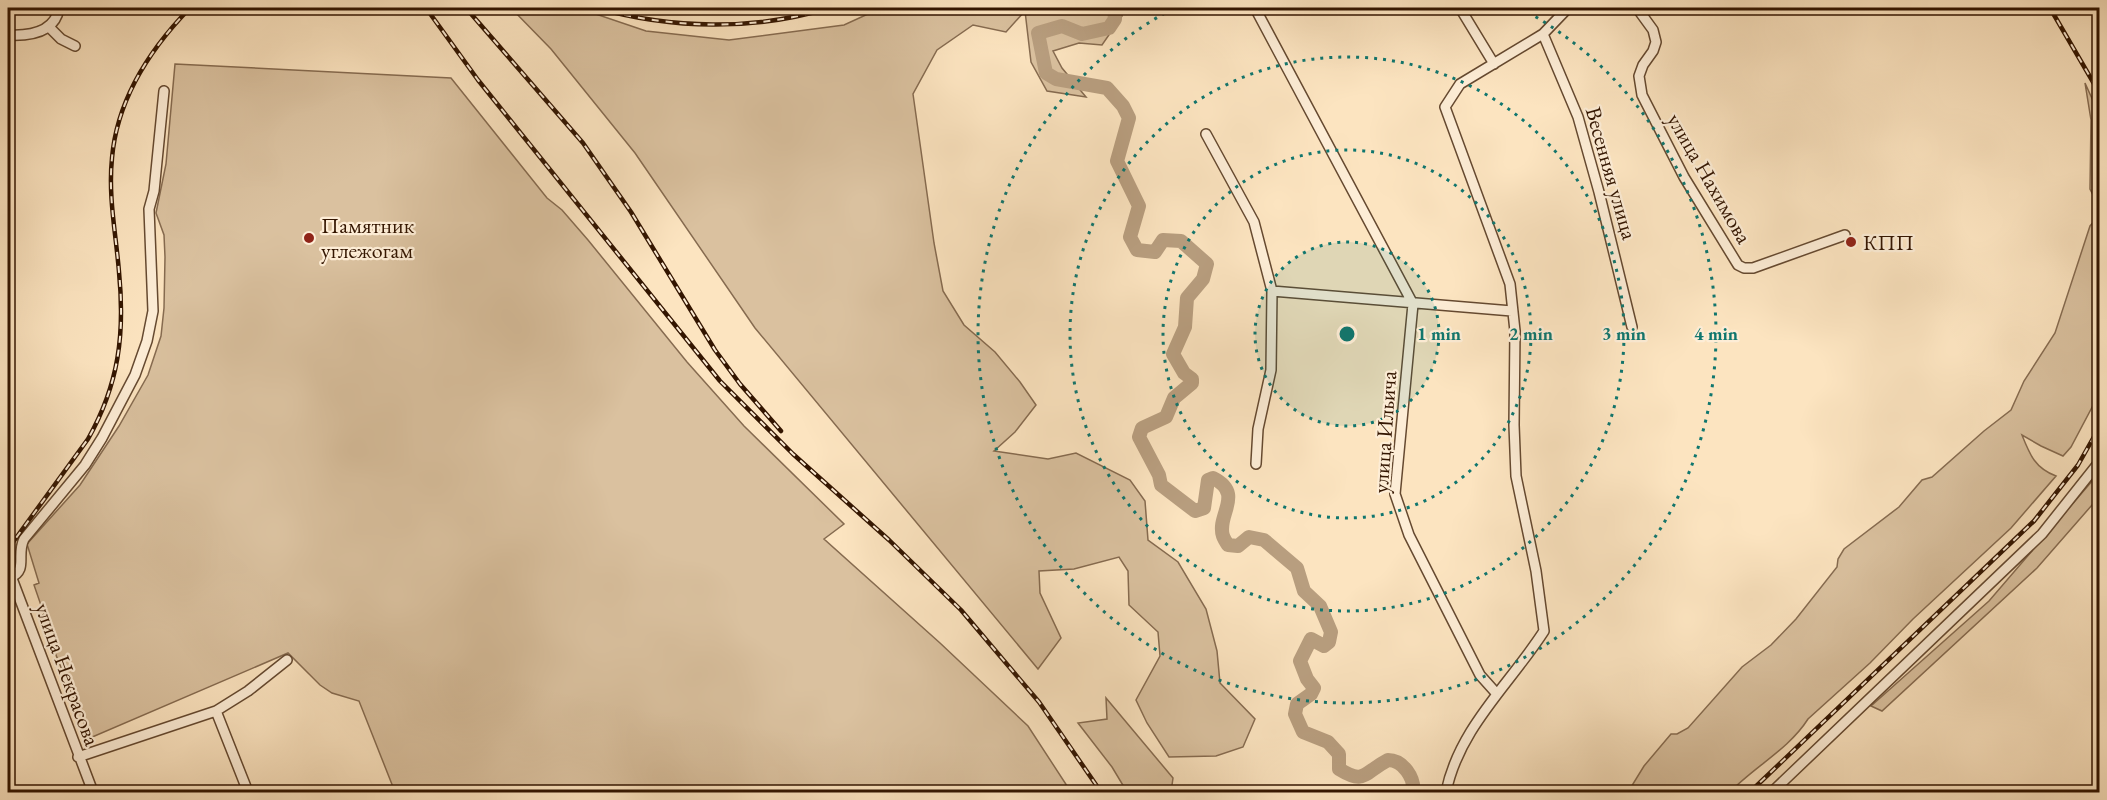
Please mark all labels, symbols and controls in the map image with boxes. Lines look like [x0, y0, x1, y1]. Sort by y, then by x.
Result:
street label: Весенняя улица [1579, 103, 1644, 243]
street label: улица Нахимова [1660, 108, 1759, 249]
place label: Памятник углежогам [321, 211, 415, 265]
place label: КПП [1863, 228, 1914, 257]
marker: Памятник углежогам [302, 231, 316, 245]
marker: КПП [1844, 235, 1858, 249]
text: 1 min [1417, 322, 1461, 345]
text: 2 min [1509, 322, 1553, 345]
text: 3 min [1602, 322, 1646, 345]
text: 4 min [1694, 322, 1738, 345]
centre of rings [1337, 324, 1357, 344]
street label: улица Ильича [1366, 370, 1403, 494]
street label: улица Некрасова [28, 599, 107, 750]

